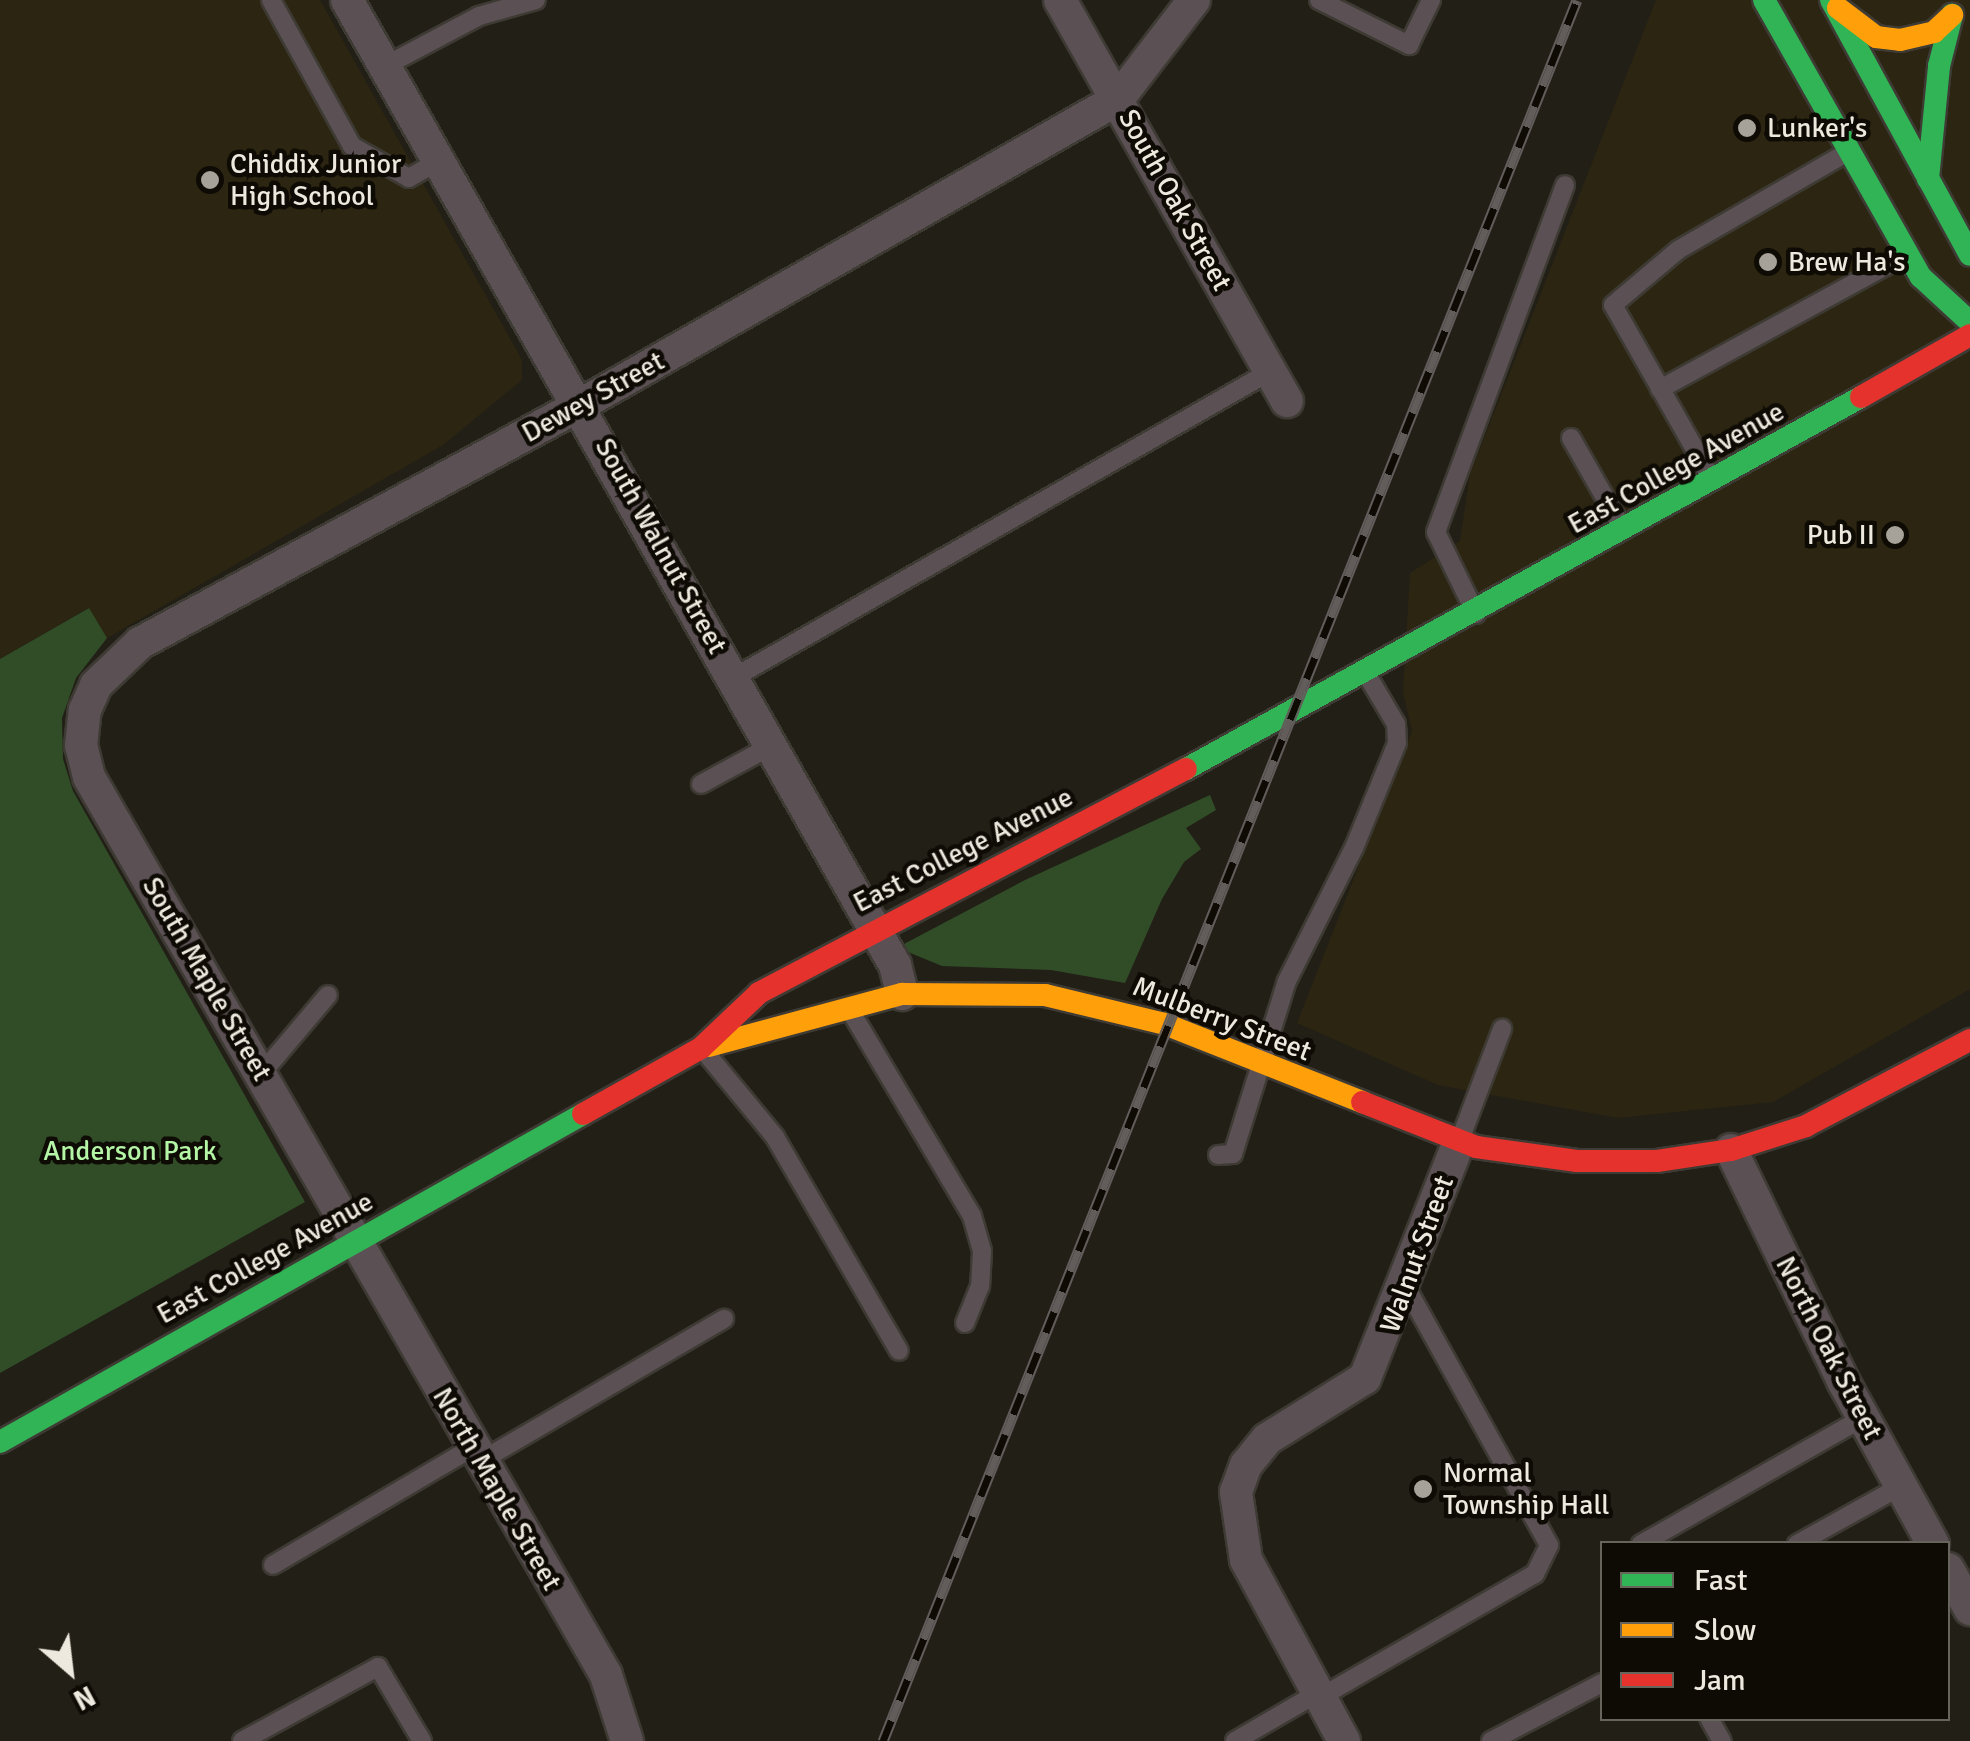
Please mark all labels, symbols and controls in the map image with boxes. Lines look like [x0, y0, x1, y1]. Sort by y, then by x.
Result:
street label: South Oak Street [1111, 103, 1239, 297]
place label: Lunker's [1767, 111, 1867, 145]
marker: Lunker's [1736, 117, 1758, 139]
place label: Chiddix Junior High School [230, 147, 401, 213]
marker: Chiddix Junior High School [199, 169, 221, 191]
place label: Brew Ha's [1788, 245, 1905, 279]
marker: Brew Ha's [1757, 251, 1779, 273]
street label: Dewey Street [516, 344, 670, 450]
street label: East College Avenue [1562, 395, 1790, 541]
street label: South Walnut Street [588, 432, 734, 660]
place label: Pub II [1807, 518, 1875, 552]
marker: Pub II [1884, 524, 1906, 546]
street label: East College Avenue [848, 780, 1078, 920]
street label: South Maple Street [135, 871, 279, 1087]
street label: Mulberry Street [1128, 970, 1316, 1068]
park label: Anderson Park [43, 1134, 217, 1168]
street label: Walnut Street [1373, 1171, 1461, 1337]
street label: East College Avenue [151, 1185, 379, 1331]
street label: North Oak Street [1768, 1251, 1890, 1445]
street label: North Maple Street [425, 1382, 569, 1596]
place label: Normal Township Hall [1443, 1456, 1610, 1522]
marker: Normal Township Hall [1412, 1478, 1434, 1500]
legend [1600, 1541, 1950, 1721]
text: Fast [1694, 1562, 1747, 1599]
text: Slow [1694, 1612, 1756, 1649]
north arrow [20, 1621, 120, 1721]
text: Jam [1694, 1662, 1746, 1699]
text: N [68, 1678, 101, 1717]

